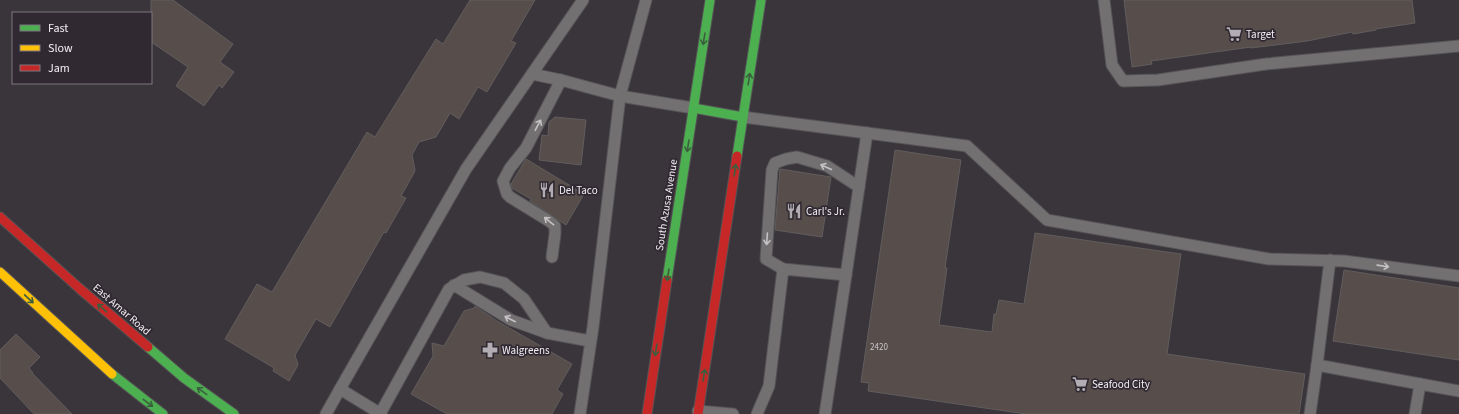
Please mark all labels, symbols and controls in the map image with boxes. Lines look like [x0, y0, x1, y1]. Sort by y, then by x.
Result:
legend [12, 12, 152, 84]
text: Fast [48, 20, 68, 37]
supermarket icon: Target [1225, 25, 1243, 43]
place label: Target [1246, 27, 1275, 42]
one-way arrow [700, 32, 708, 45]
text: Slow [48, 40, 73, 57]
text: Jam [48, 60, 70, 77]
one-way arrow [745, 73, 753, 86]
one-way arrow [534, 119, 542, 131]
one-way arrow [683, 139, 691, 152]
street label: South Azusa Avenue [652, 158, 681, 252]
one-way arrow [820, 163, 832, 170]
one-way arrow [731, 164, 739, 177]
restaurant icon: Del Taco [538, 181, 556, 199]
place label: Del Taco [559, 183, 598, 198]
restaurant icon: Carl's Jr. [785, 202, 803, 220]
place label: Carl's Jr. [806, 204, 845, 219]
one-way arrow [543, 217, 554, 226]
one-way arrow [763, 232, 771, 245]
one-way arrow [1376, 262, 1389, 270]
one-way arrow [664, 268, 672, 281]
street label: East Amar Road [90, 280, 154, 339]
one-way arrow [23, 294, 34, 303]
one-way arrow [97, 304, 107, 313]
one-way arrow [504, 315, 516, 322]
pharmacy icon: Walgreens [481, 341, 499, 359]
house number: 2420 [870, 341, 888, 354]
place label: Walgreens [502, 343, 550, 358]
one-way arrow [652, 343, 660, 356]
one-way arrow [700, 369, 708, 382]
supermarket icon: Seafood City [1071, 375, 1089, 393]
place label: Seafood City [1092, 377, 1150, 392]
one-way arrow [197, 387, 208, 395]
one-way arrow [142, 399, 153, 407]

